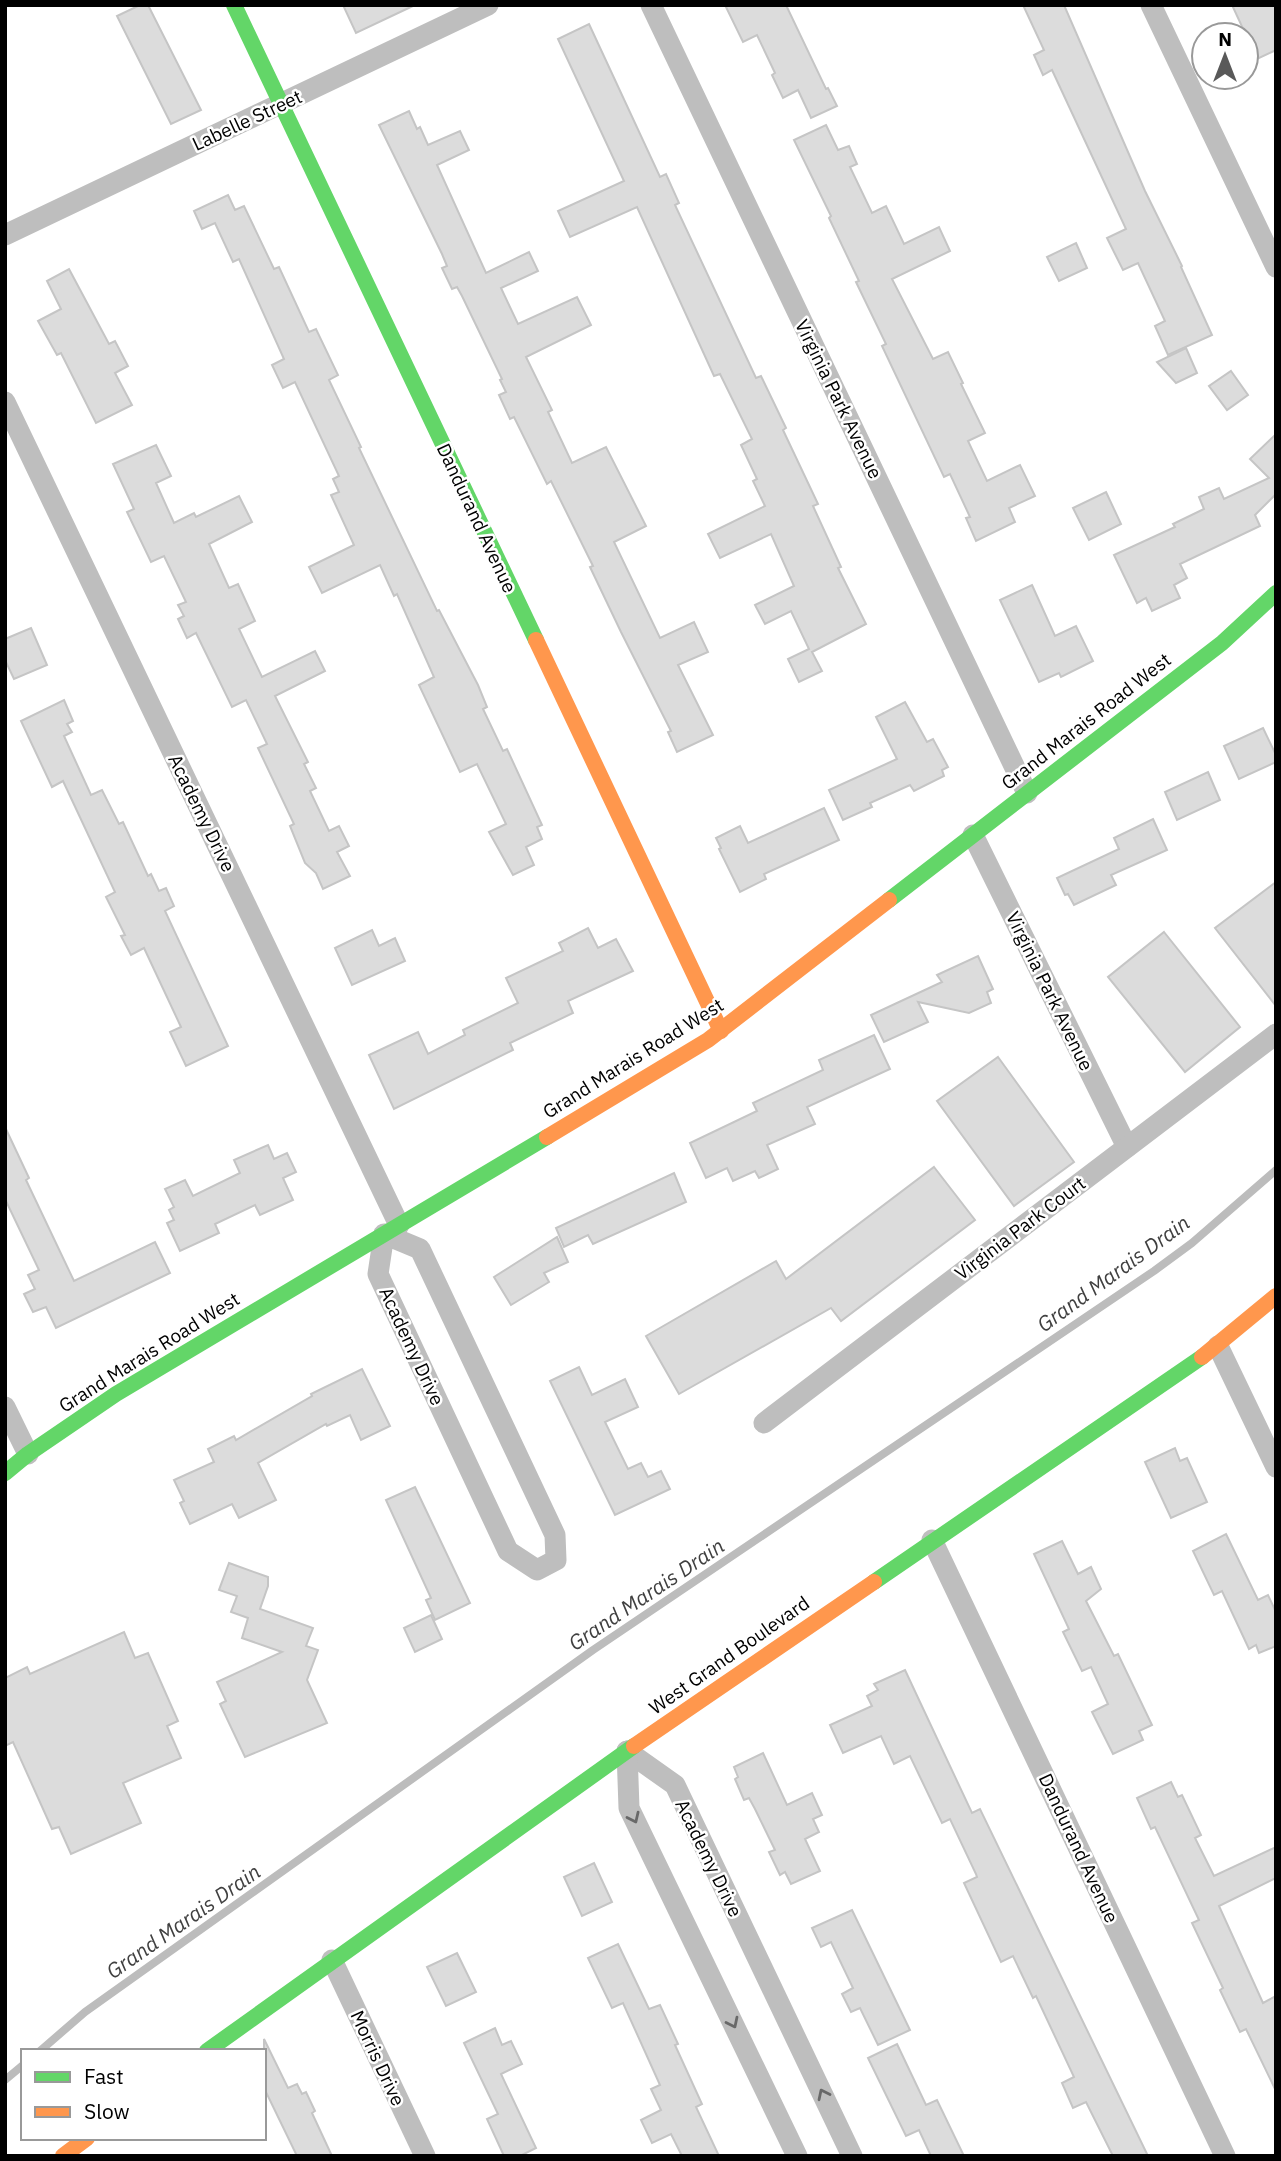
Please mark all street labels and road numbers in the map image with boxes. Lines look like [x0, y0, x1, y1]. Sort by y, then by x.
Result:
street label: Labelle Street [188, 84, 306, 156]
street label: Virginia Park Avenue [790, 315, 888, 483]
street label: Dandurand Avenue [432, 439, 522, 597]
street label: Grand Marais Road West [996, 647, 1176, 795]
street label: Academy Drive [163, 750, 241, 876]
street label: Virginia Park Avenue [1001, 907, 1099, 1075]
street label: Grand Marais Road West [538, 993, 728, 1123]
street label: Virginia Park Court [950, 1171, 1090, 1285]
street label: Academy Drive [374, 1283, 450, 1409]
street label: Grand Marais Road West [54, 1287, 244, 1417]
street label: West Grand Boulevard [644, 1591, 814, 1719]
street label: Dandurand Avenue [1034, 1769, 1124, 1927]
street label: Academy Drive [670, 1795, 748, 1921]
street label: Morris Drive [345, 2006, 411, 2110]

